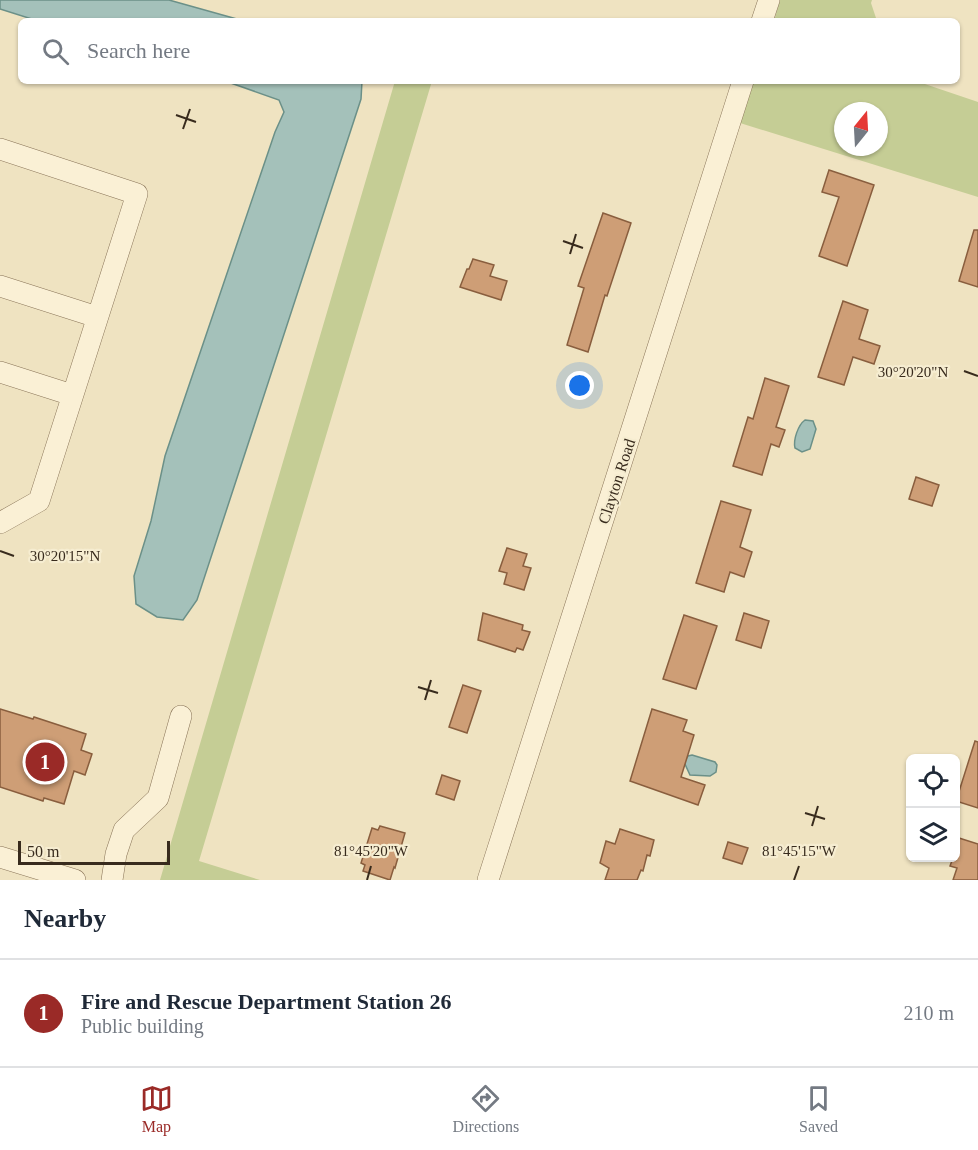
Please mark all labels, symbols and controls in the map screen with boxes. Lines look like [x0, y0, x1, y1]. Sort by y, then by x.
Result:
search box [18, 18, 960, 84]
icon: search [39, 35, 72, 68]
text: Search here [87, 38, 190, 63]
north arrow [834, 102, 888, 156]
text: 30°20'20"N [878, 364, 948, 380]
your location [565, 371, 594, 400]
street label: Clayton Road [595, 436, 639, 526]
text: 30°20'15"N [30, 548, 100, 564]
pin: 1 [26, 740, 64, 784]
map controls [906, 754, 960, 862]
button: locate [906, 754, 960, 808]
button: layers [906, 808, 960, 862]
scale bar [18, 838, 170, 866]
text: 50 m [27, 843, 59, 860]
text: 81°45'20"W [334, 843, 409, 859]
text: 81°45'15"W [762, 843, 837, 859]
text: Nearby [24, 904, 106, 933]
text: Fire and Rescue Department Station 26 [81, 989, 452, 1014]
text: 1 [39, 1002, 49, 1024]
text: 210 m [903, 1002, 954, 1024]
text: Public building [81, 1015, 204, 1037]
tab: Map [140, 1082, 173, 1136]
tab: Directions [453, 1082, 519, 1136]
tab: Saved [799, 1082, 838, 1136]

